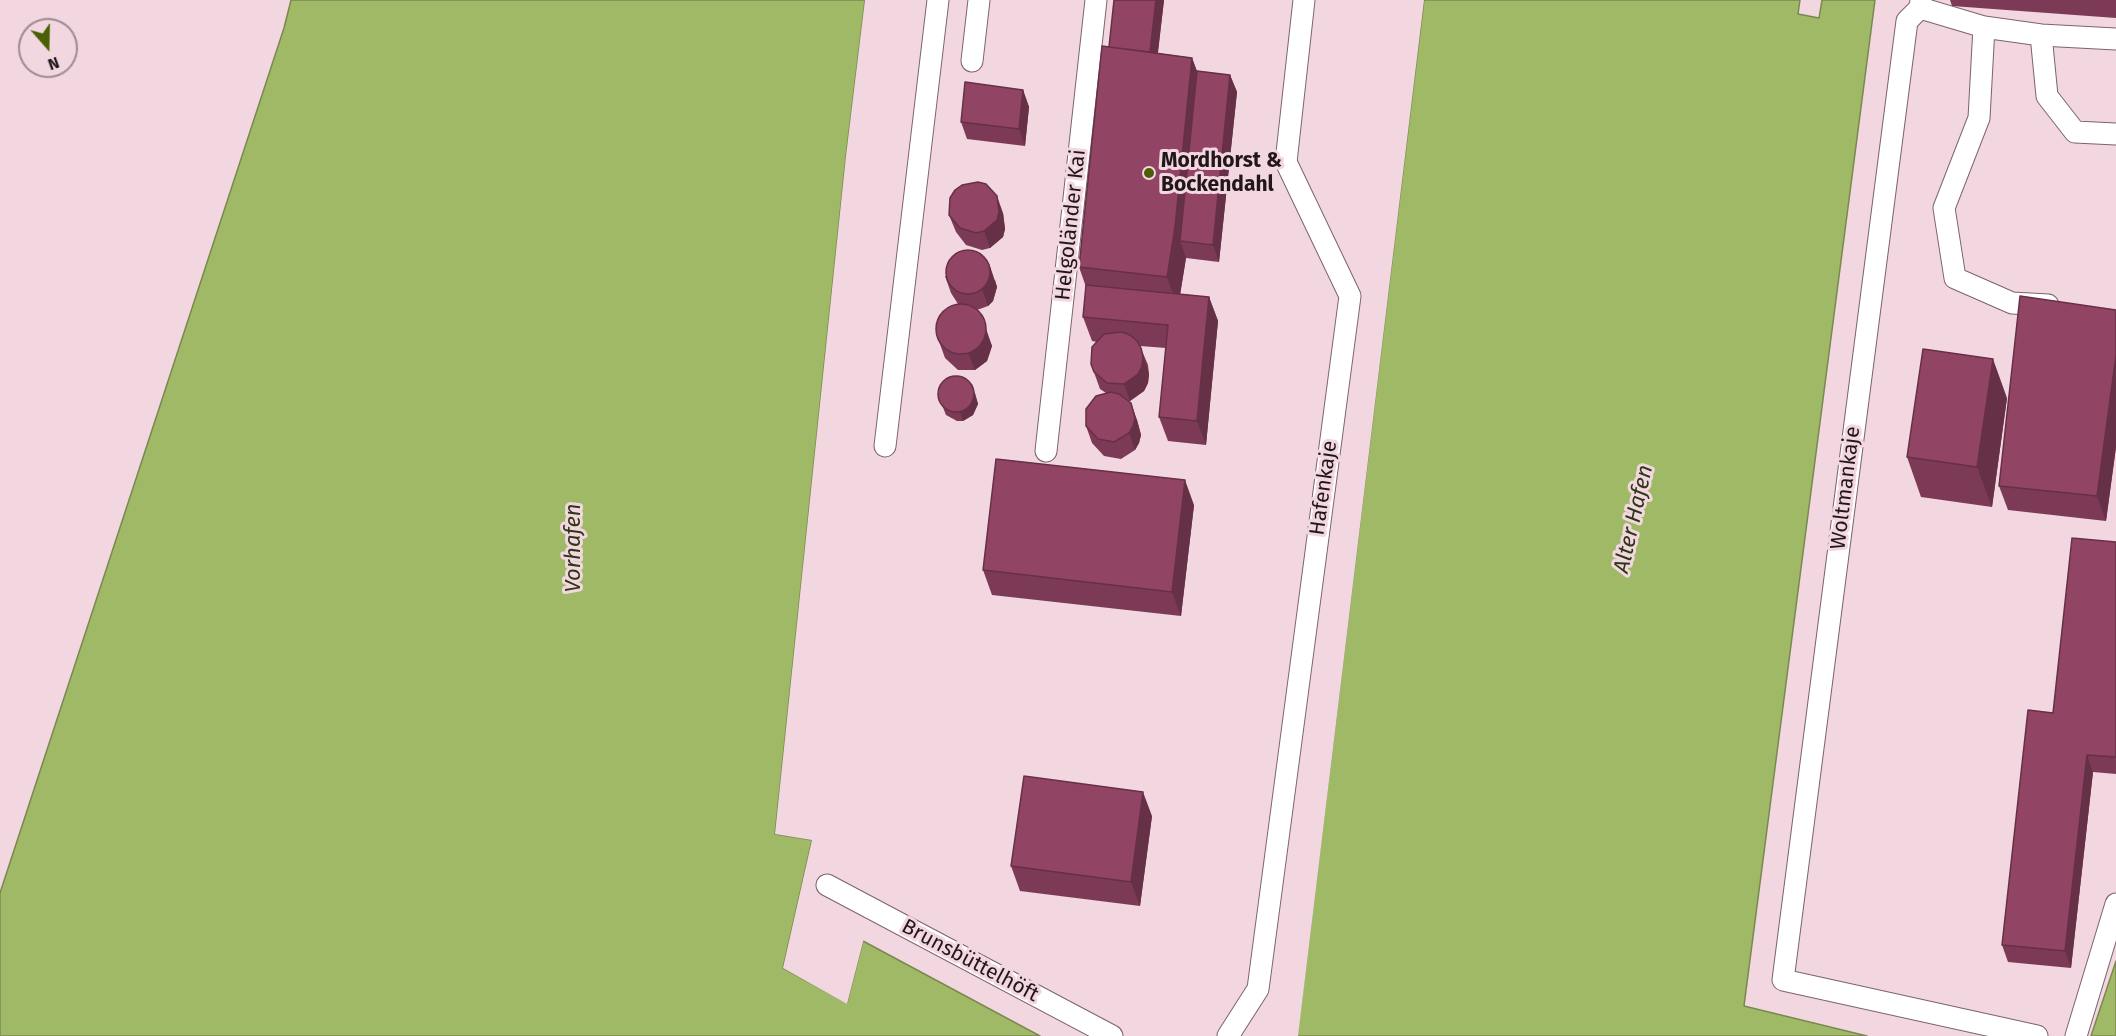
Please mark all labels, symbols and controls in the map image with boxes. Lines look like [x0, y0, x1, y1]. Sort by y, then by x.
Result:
north arrow [18, 18, 78, 78]
text: N [45, 53, 62, 74]
street label: Helgoländer Kai [1051, 148, 1091, 302]
place label: Mordhorst & Bockendahl [1161, 148, 1282, 198]
marker: Mordhorst & Bockendahl [1142, 166, 1156, 180]
street label: Woltmankaje [1826, 425, 1866, 551]
street label: Hafenkaje [1305, 439, 1343, 537]
water label: Alter Hafen [1609, 462, 1659, 576]
water label: Vorhafen [561, 503, 587, 593]
street label: Brunsbüttelhöft [897, 914, 1043, 1008]

